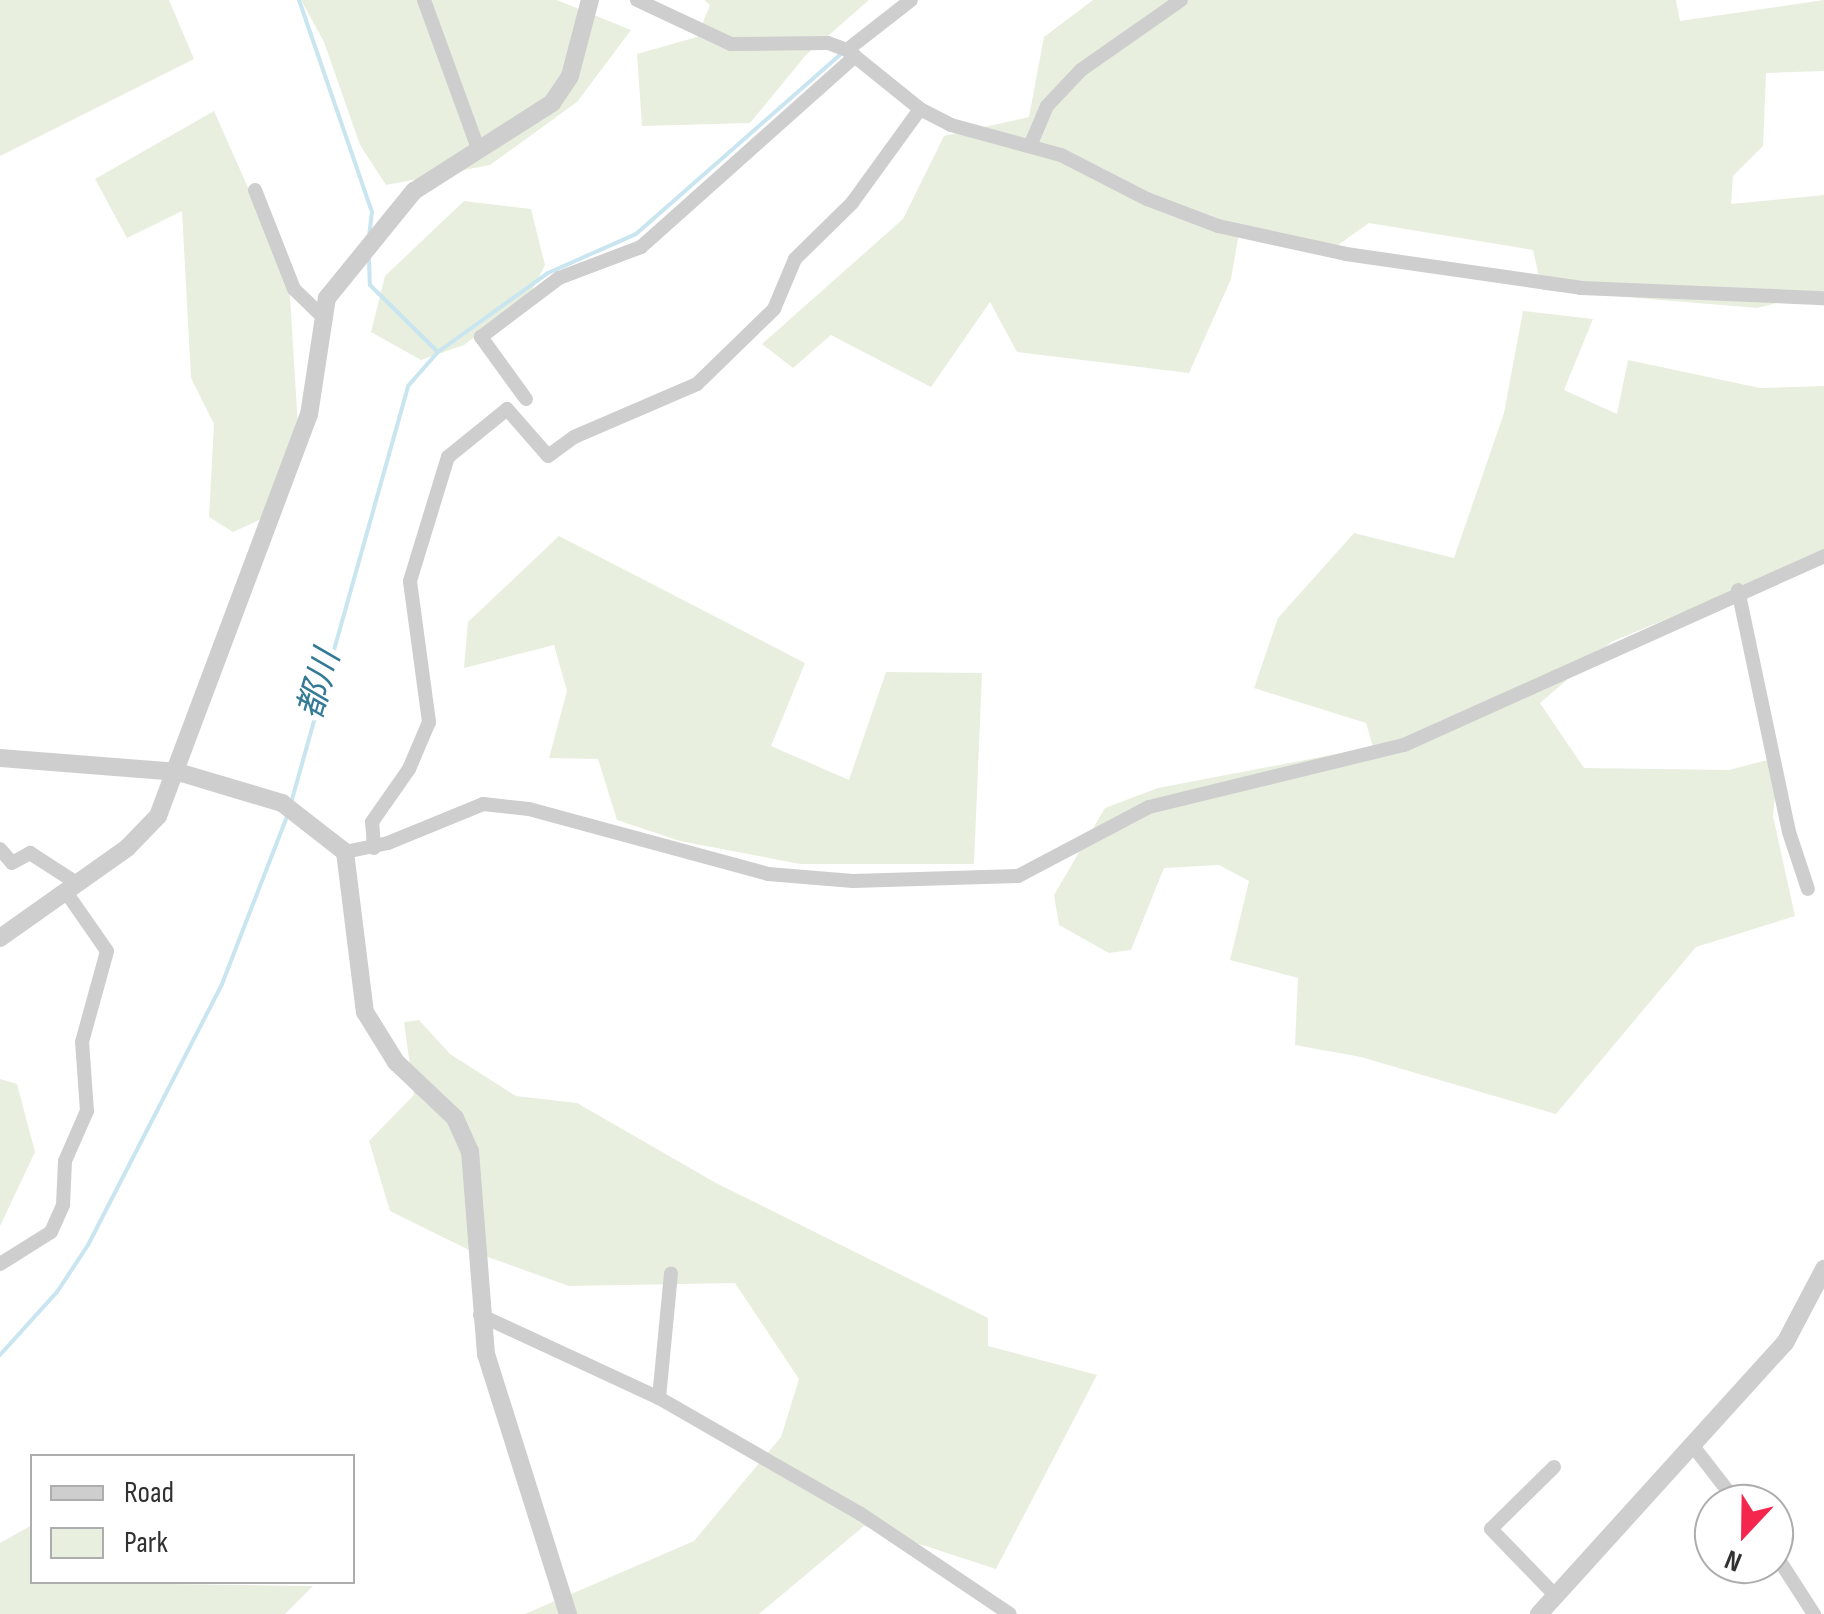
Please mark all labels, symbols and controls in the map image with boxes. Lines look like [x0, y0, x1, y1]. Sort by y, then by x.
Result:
water label: 都川 [290, 646, 350, 724]
legend [30, 1454, 355, 1584]
text: Road [124, 1475, 174, 1511]
north arrow [1694, 1484, 1794, 1584]
text: Park [124, 1525, 168, 1561]
text: N [1720, 1542, 1746, 1579]

